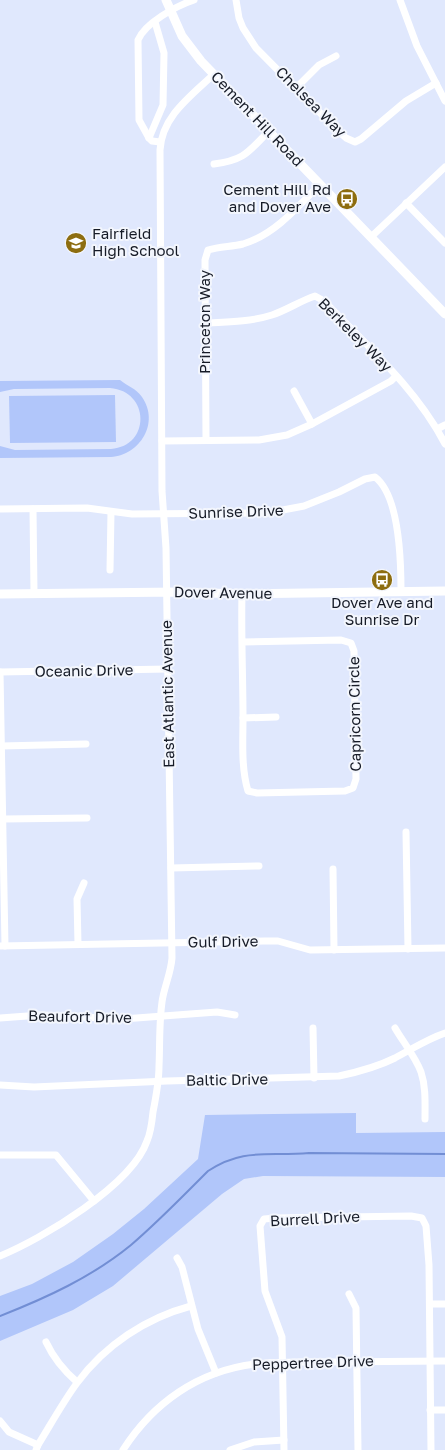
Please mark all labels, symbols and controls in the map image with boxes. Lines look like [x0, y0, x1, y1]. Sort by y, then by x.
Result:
street label: Chelsea Way [273, 62, 351, 141]
street label: Cement Hill Road [208, 67, 308, 170]
place label: Cement Hill Rd and Dover Ave [223, 180, 331, 215]
bus stop icon: Cement Hill Rd and Dover Ave [335, 187, 359, 211]
place label: Fairfield High School [92, 224, 180, 259]
school or university icon: Fairfield High School [64, 231, 88, 255]
street label: Princeton Way [195, 269, 213, 374]
street label: Berkeley Way [315, 294, 397, 375]
street label: Sunrise Drive [188, 500, 284, 522]
bus stop icon: Dover Ave and Sunrise Dr [370, 568, 394, 592]
street label: Dover Avenue [174, 582, 273, 602]
place label: Dover Ave and Sunrise Dr [331, 593, 433, 628]
street label: East Atlantic Avenue [157, 620, 177, 768]
street label: Capricorn Circle [344, 656, 364, 772]
street label: Oceanic Drive [34, 660, 134, 680]
street label: Gulf Drive [188, 931, 259, 951]
street label: Beaufort Drive [28, 1006, 132, 1026]
street label: Baltic Drive [186, 1069, 269, 1089]
street label: Burrell Drive [270, 1207, 361, 1229]
street label: Peppertree Drive [252, 1351, 374, 1373]

